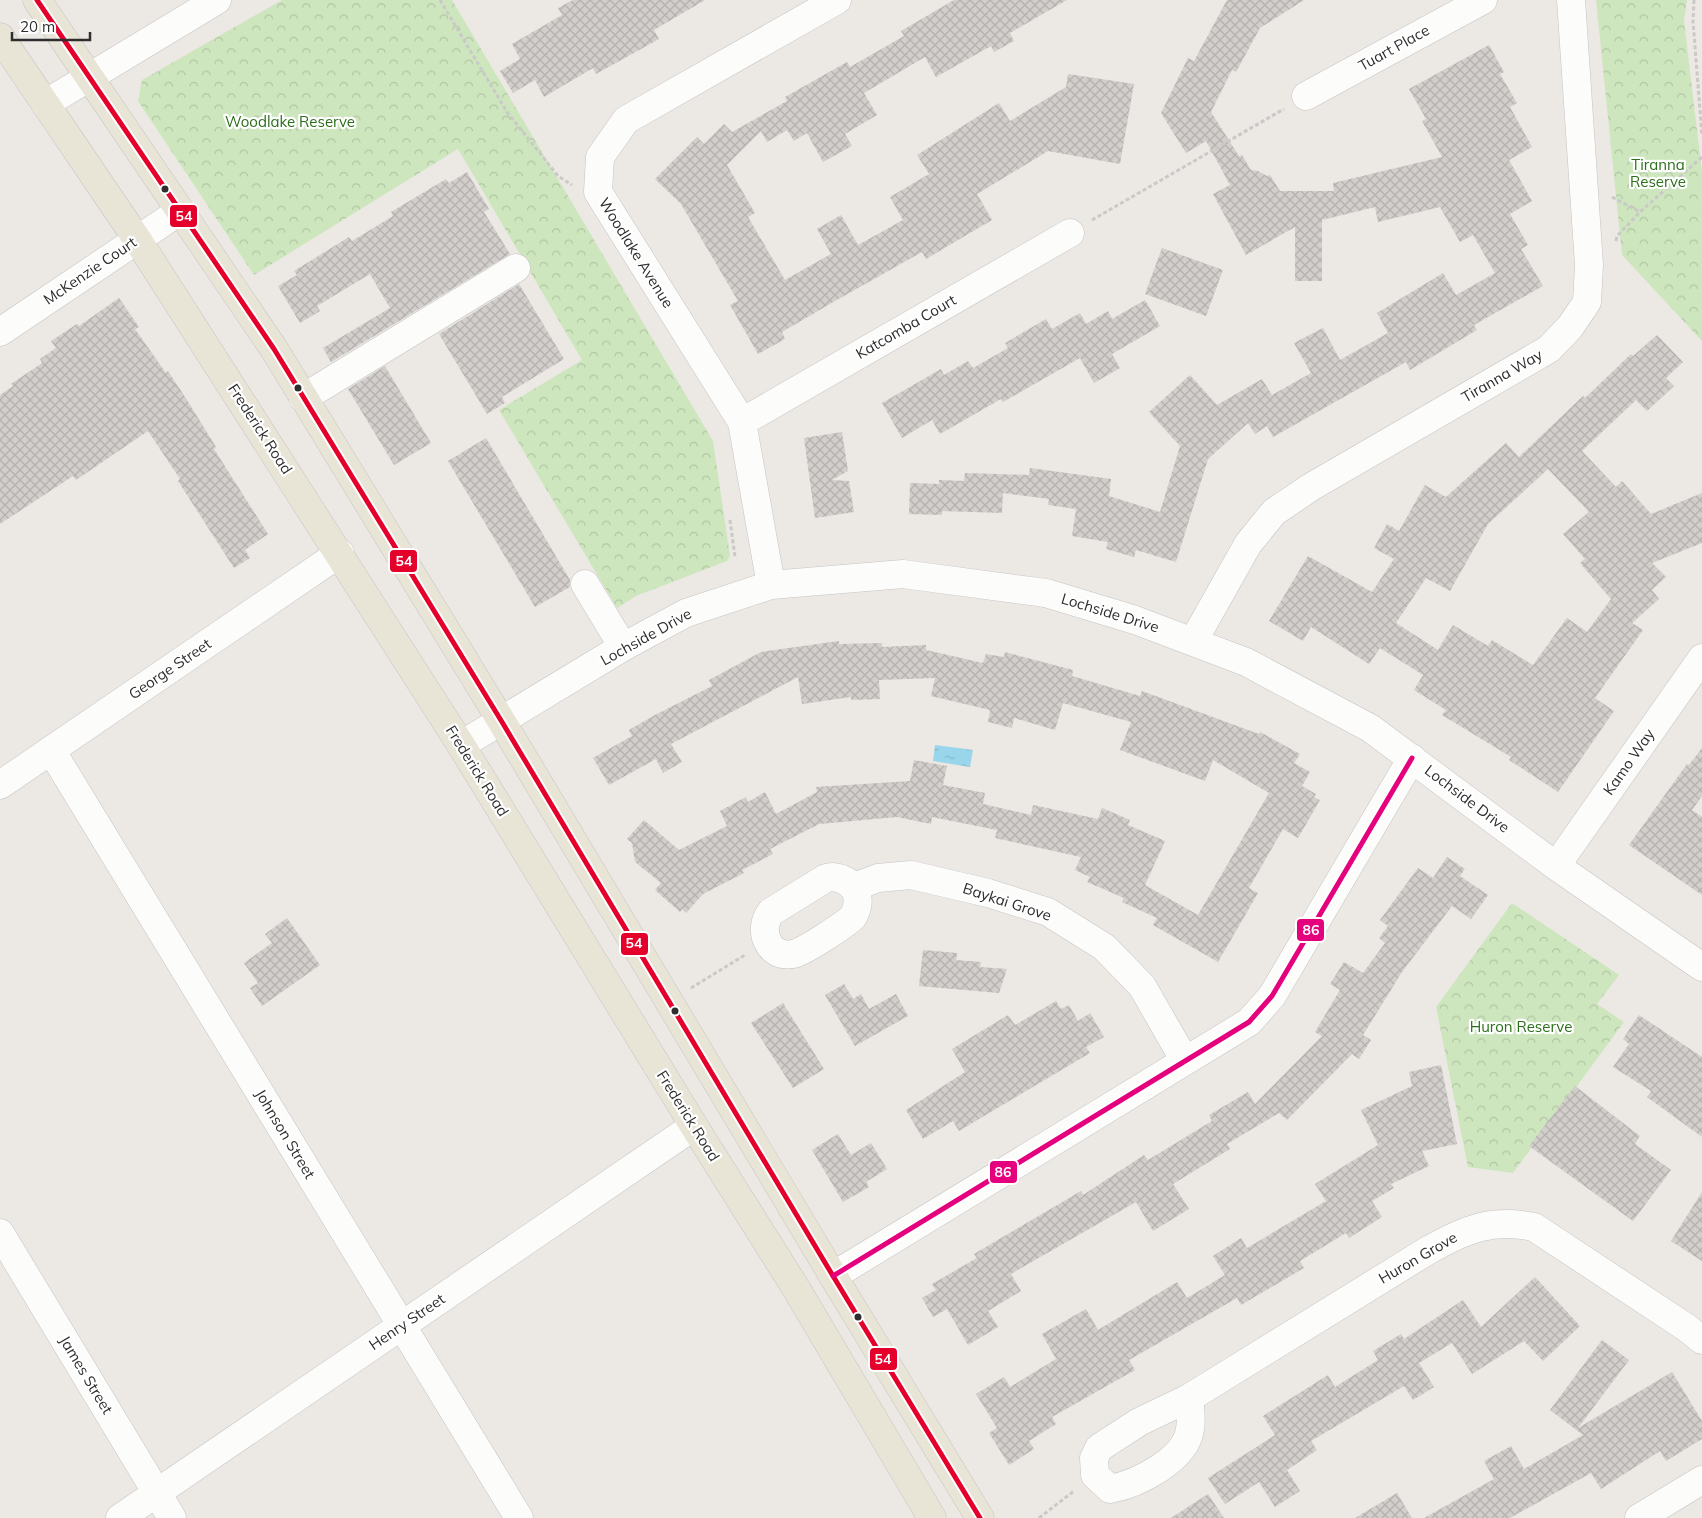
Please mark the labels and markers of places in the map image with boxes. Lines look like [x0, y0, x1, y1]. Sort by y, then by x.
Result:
unlabelled marker [160, 184, 170, 194]
unlabelled marker [293, 383, 303, 393]
unlabelled marker [670, 1006, 680, 1016]
unlabelled marker [853, 1312, 863, 1322]

